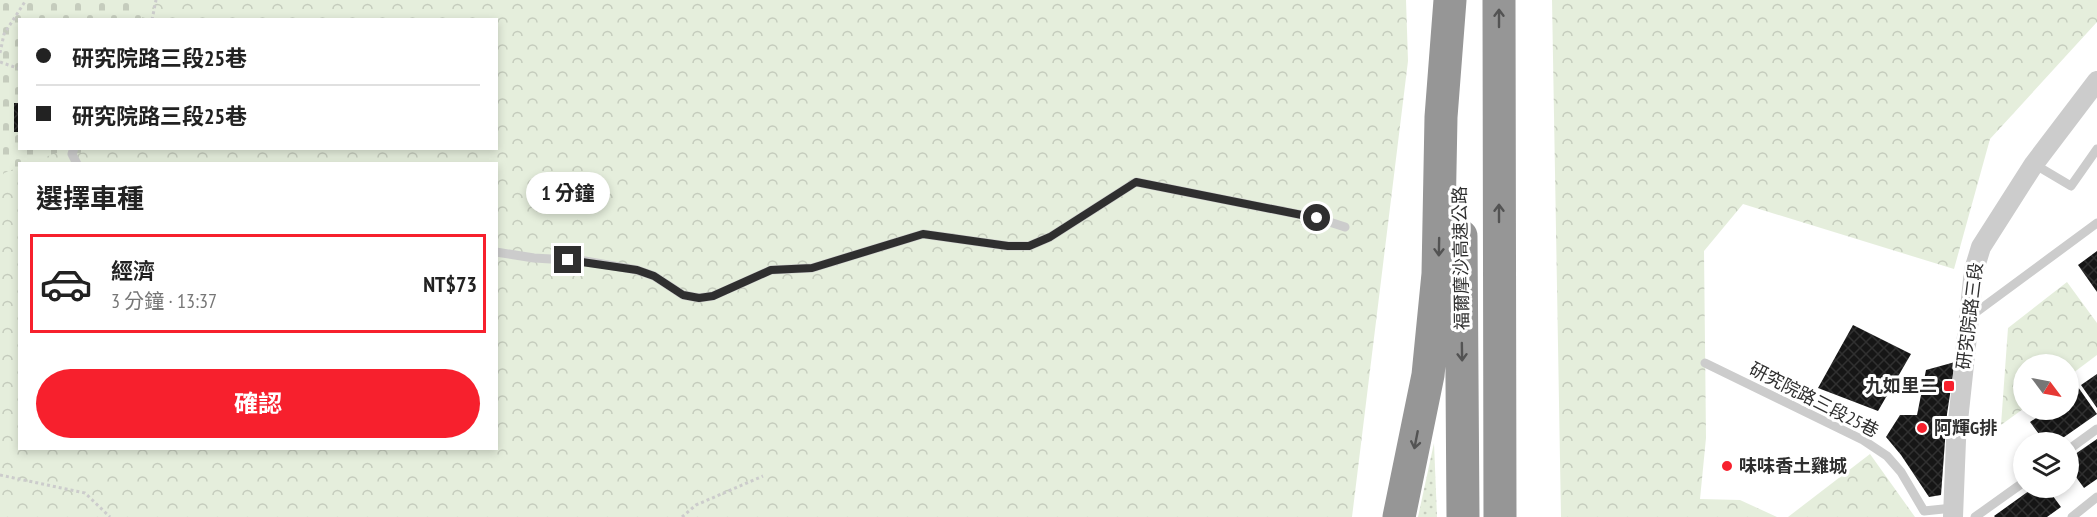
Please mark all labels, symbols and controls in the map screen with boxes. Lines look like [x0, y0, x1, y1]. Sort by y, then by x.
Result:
one-way arrow [1493, 9, 1505, 29]
text: 研究院路三段25巷 [72, 44, 247, 72]
text: 研究院路三段25巷 [72, 102, 247, 130]
callout: 1 分鐘 [526, 173, 610, 215]
text: 1 分鐘 [541, 180, 595, 206]
text: 選擇車種 [36, 181, 144, 215]
street label: 福爾摩沙高速公路 [1448, 186, 1473, 330]
route start [1303, 204, 1330, 231]
one-way arrow [1493, 204, 1505, 224]
one-way arrow [1433, 237, 1445, 257]
route end [554, 246, 581, 273]
icon: car [39, 257, 93, 311]
text: 經濟 [111, 257, 155, 285]
street label: 研究院路三段 [1952, 261, 1987, 371]
text: NT$73 [423, 270, 477, 298]
text: 3 分鐘 · 13:37 [111, 288, 217, 314]
one-way arrow [1456, 342, 1468, 362]
north arrow [2013, 354, 2079, 420]
map controls [2013, 354, 2079, 498]
street label: 研究院路三段25巷 [1746, 357, 1883, 442]
button: 確認 [36, 369, 480, 438]
place label: 九如里二 [1865, 374, 1937, 397]
marker: 九如里二 [1942, 379, 1956, 393]
place label: 阿輝G排 [1934, 416, 1997, 439]
marker: 阿輝G排 [1915, 421, 1929, 435]
one-way arrow [1410, 430, 1421, 450]
button: layers [2013, 432, 2079, 498]
place label: 味味香土雞城 [1739, 454, 1847, 477]
marker: 味味香土雞城 [1720, 459, 1734, 473]

